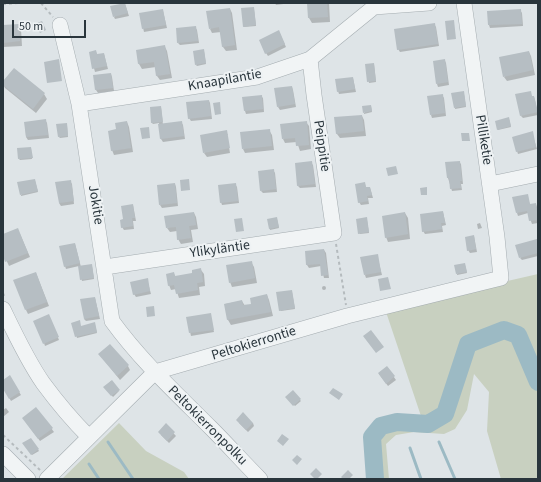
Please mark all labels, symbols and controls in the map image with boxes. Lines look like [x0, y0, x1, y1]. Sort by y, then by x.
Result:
scale bar [14, 12, 88, 38]
text: 50 m [19, 18, 43, 35]
street label: Knaapilantie [187, 66, 263, 96]
street label: Pilliketie [471, 114, 495, 166]
street label: Peippitie [309, 119, 333, 173]
street label: Jokitie [84, 184, 106, 226]
street label: Ylikyläntie [189, 237, 251, 263]
street label: Peltokierrontie [210, 323, 298, 365]
street label: Peltokierronpolku [164, 383, 250, 469]

